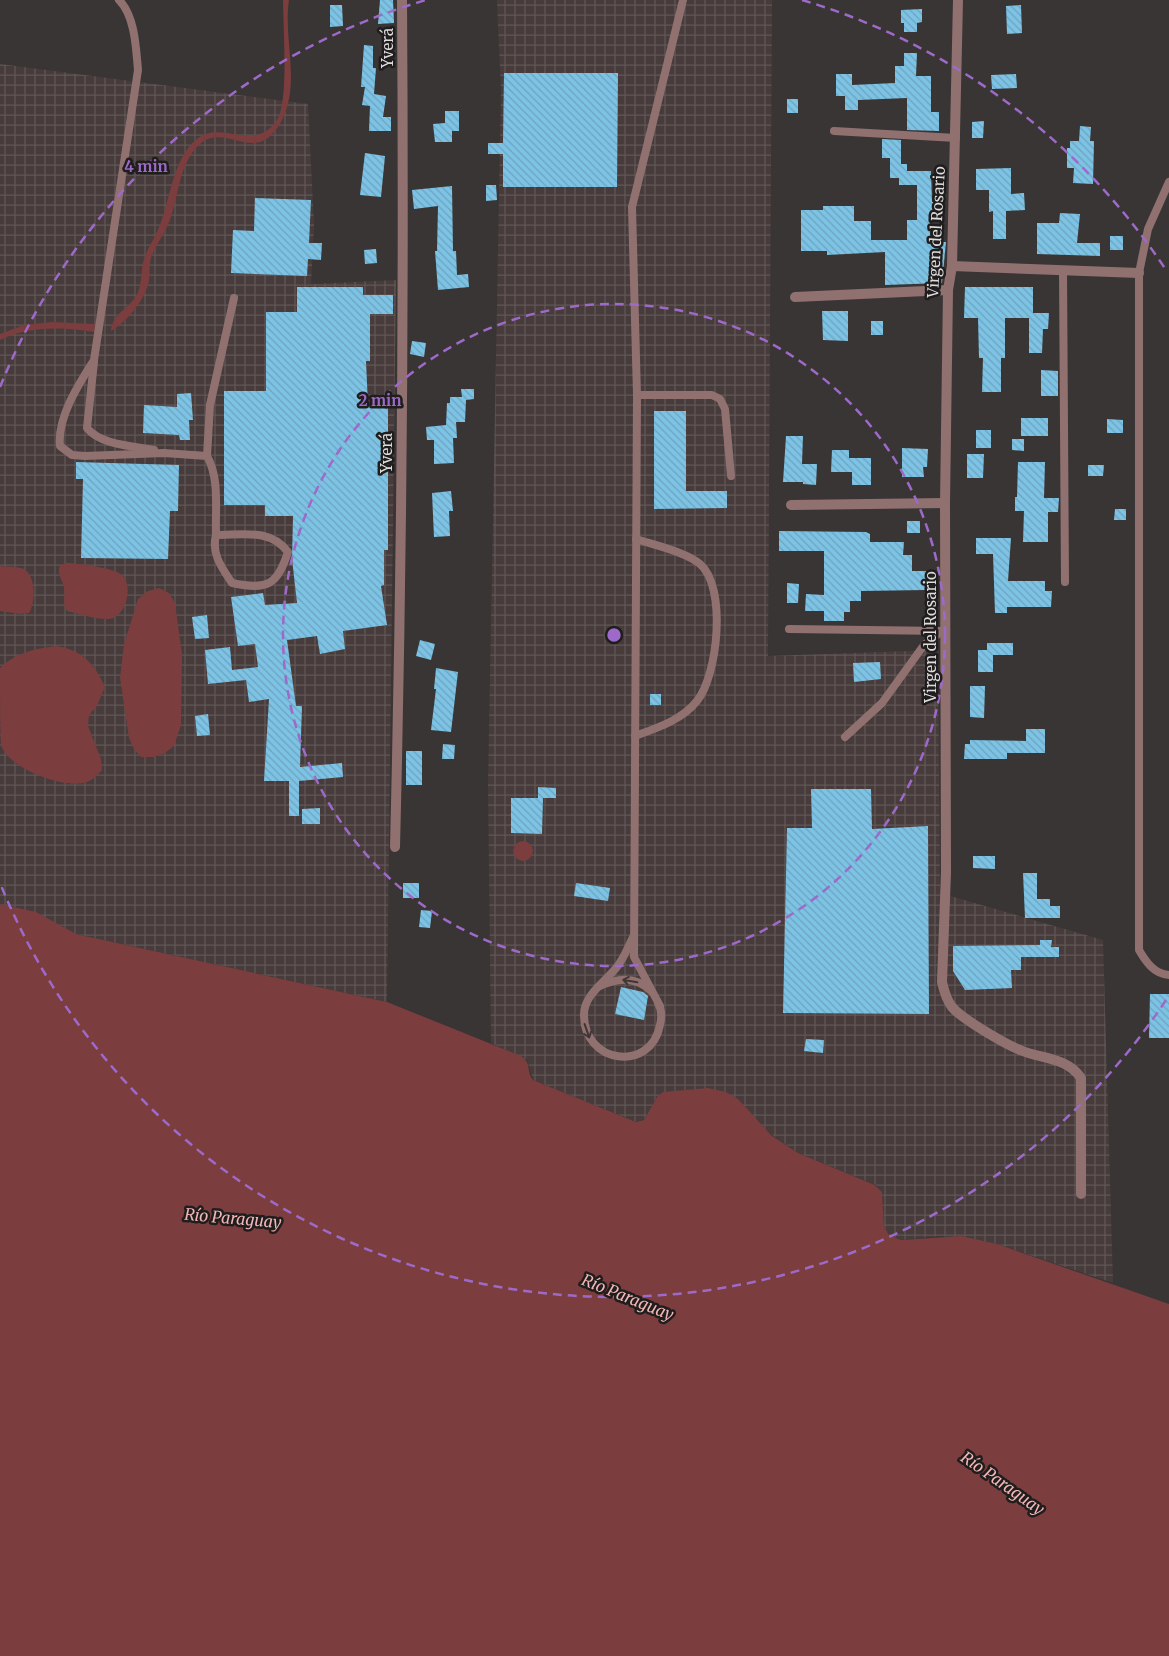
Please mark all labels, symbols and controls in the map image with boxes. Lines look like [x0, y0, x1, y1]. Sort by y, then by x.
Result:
street label: Yverá [378, 28, 397, 69]
text: 4 min [124, 157, 168, 176]
street label: Virgen del Rosario [923, 166, 949, 299]
text: 2 min [359, 391, 401, 410]
street label: Yverá [377, 433, 396, 474]
street label: Virgen del Rosario [921, 571, 940, 704]
centre of rings [605, 626, 623, 644]
one-way arrow [623, 976, 639, 986]
one-way arrow [583, 1023, 592, 1038]
water label: Río Paraguay [184, 1204, 283, 1232]
water label: Río Paraguay [579, 1269, 677, 1325]
water label: Río Paraguay [957, 1447, 1049, 1519]

